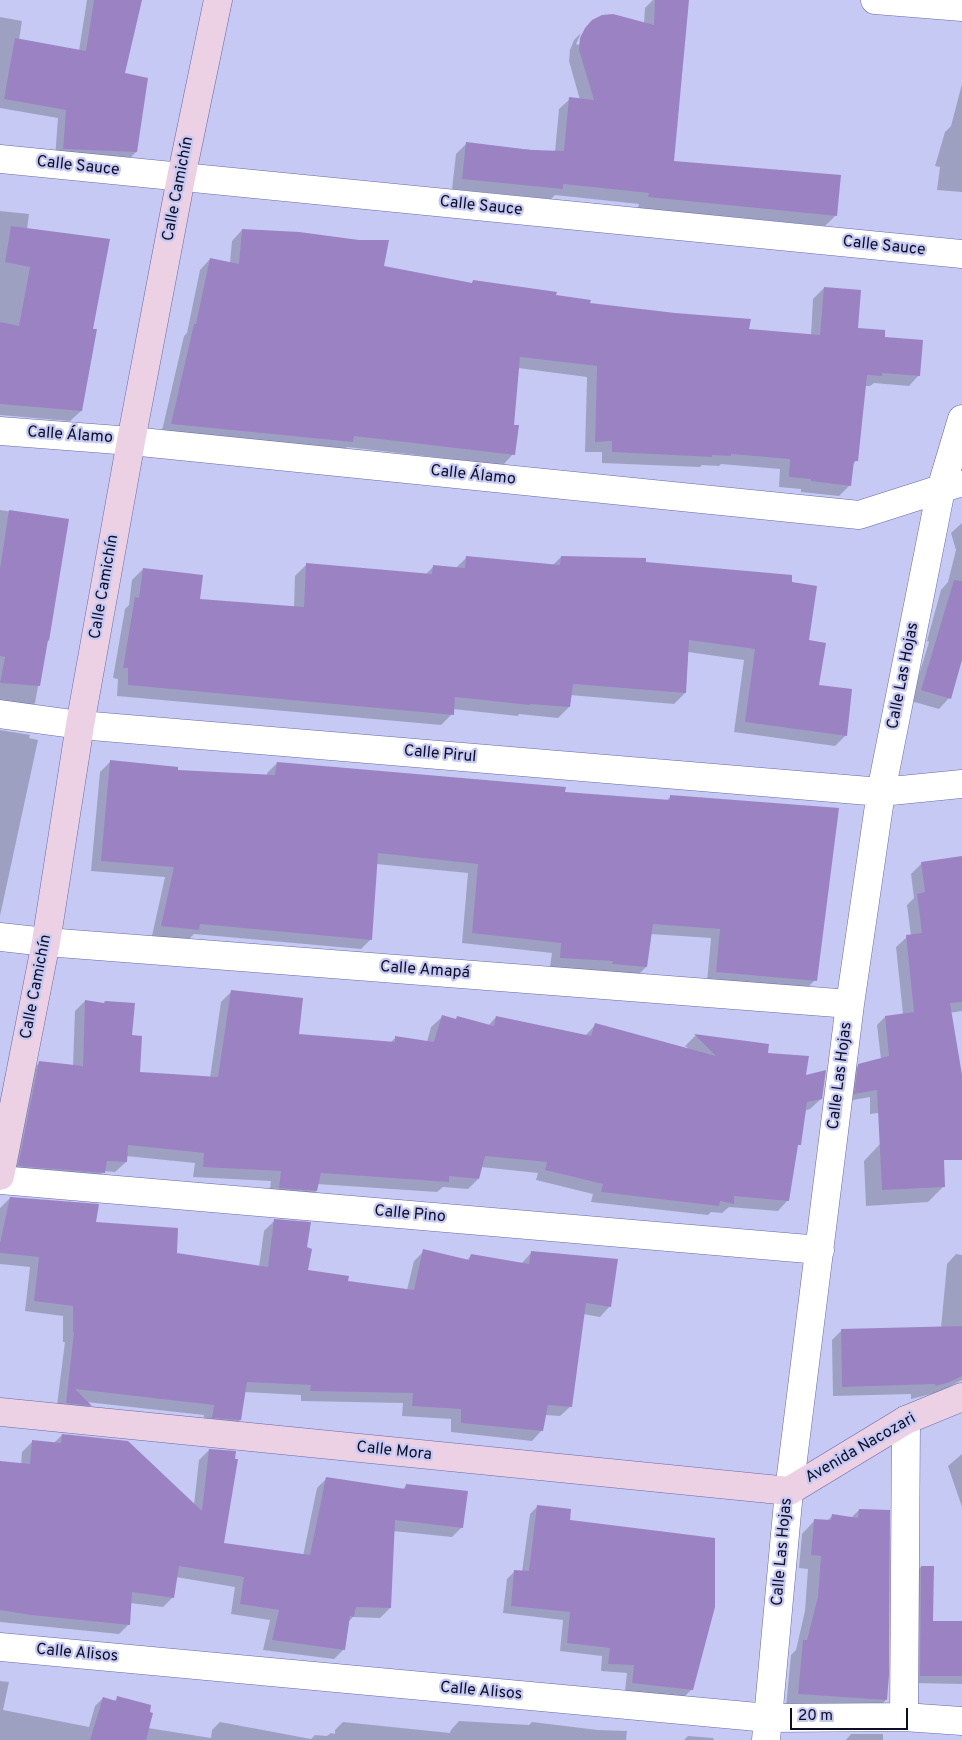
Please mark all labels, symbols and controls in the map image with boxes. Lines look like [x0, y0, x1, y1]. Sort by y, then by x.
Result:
street label: Calle Camichín [159, 135, 199, 243]
street label: Calle Sauce [36, 153, 120, 181]
street label: Calle Sauce [439, 193, 523, 221]
street label: Calle Sauce [842, 233, 926, 261]
street label: Calle Álamo [26, 423, 114, 449]
street label: Calle Álamo [429, 462, 517, 490]
street label: Calle Camichín [86, 533, 124, 641]
street label: Calle Las Hojas [884, 621, 924, 731]
street label: Calle Pirul [403, 742, 477, 768]
street label: Calle Camichín [17, 933, 57, 1041]
street label: Calle Amapá [379, 958, 471, 984]
street label: Calle Las Hojas [825, 1021, 857, 1131]
street label: Calle Pino [373, 1202, 447, 1228]
street label: Avenida Nacozari [802, 1410, 920, 1488]
street label: Calle Mora [355, 1439, 433, 1465]
street label: Calle Las Hojas [769, 1497, 797, 1607]
street label: Calle Alisos [35, 1641, 119, 1667]
street label: Calle Alisos [439, 1679, 523, 1705]
scale bar [792, 1698, 910, 1730]
text: 20 m [798, 1707, 833, 1726]

